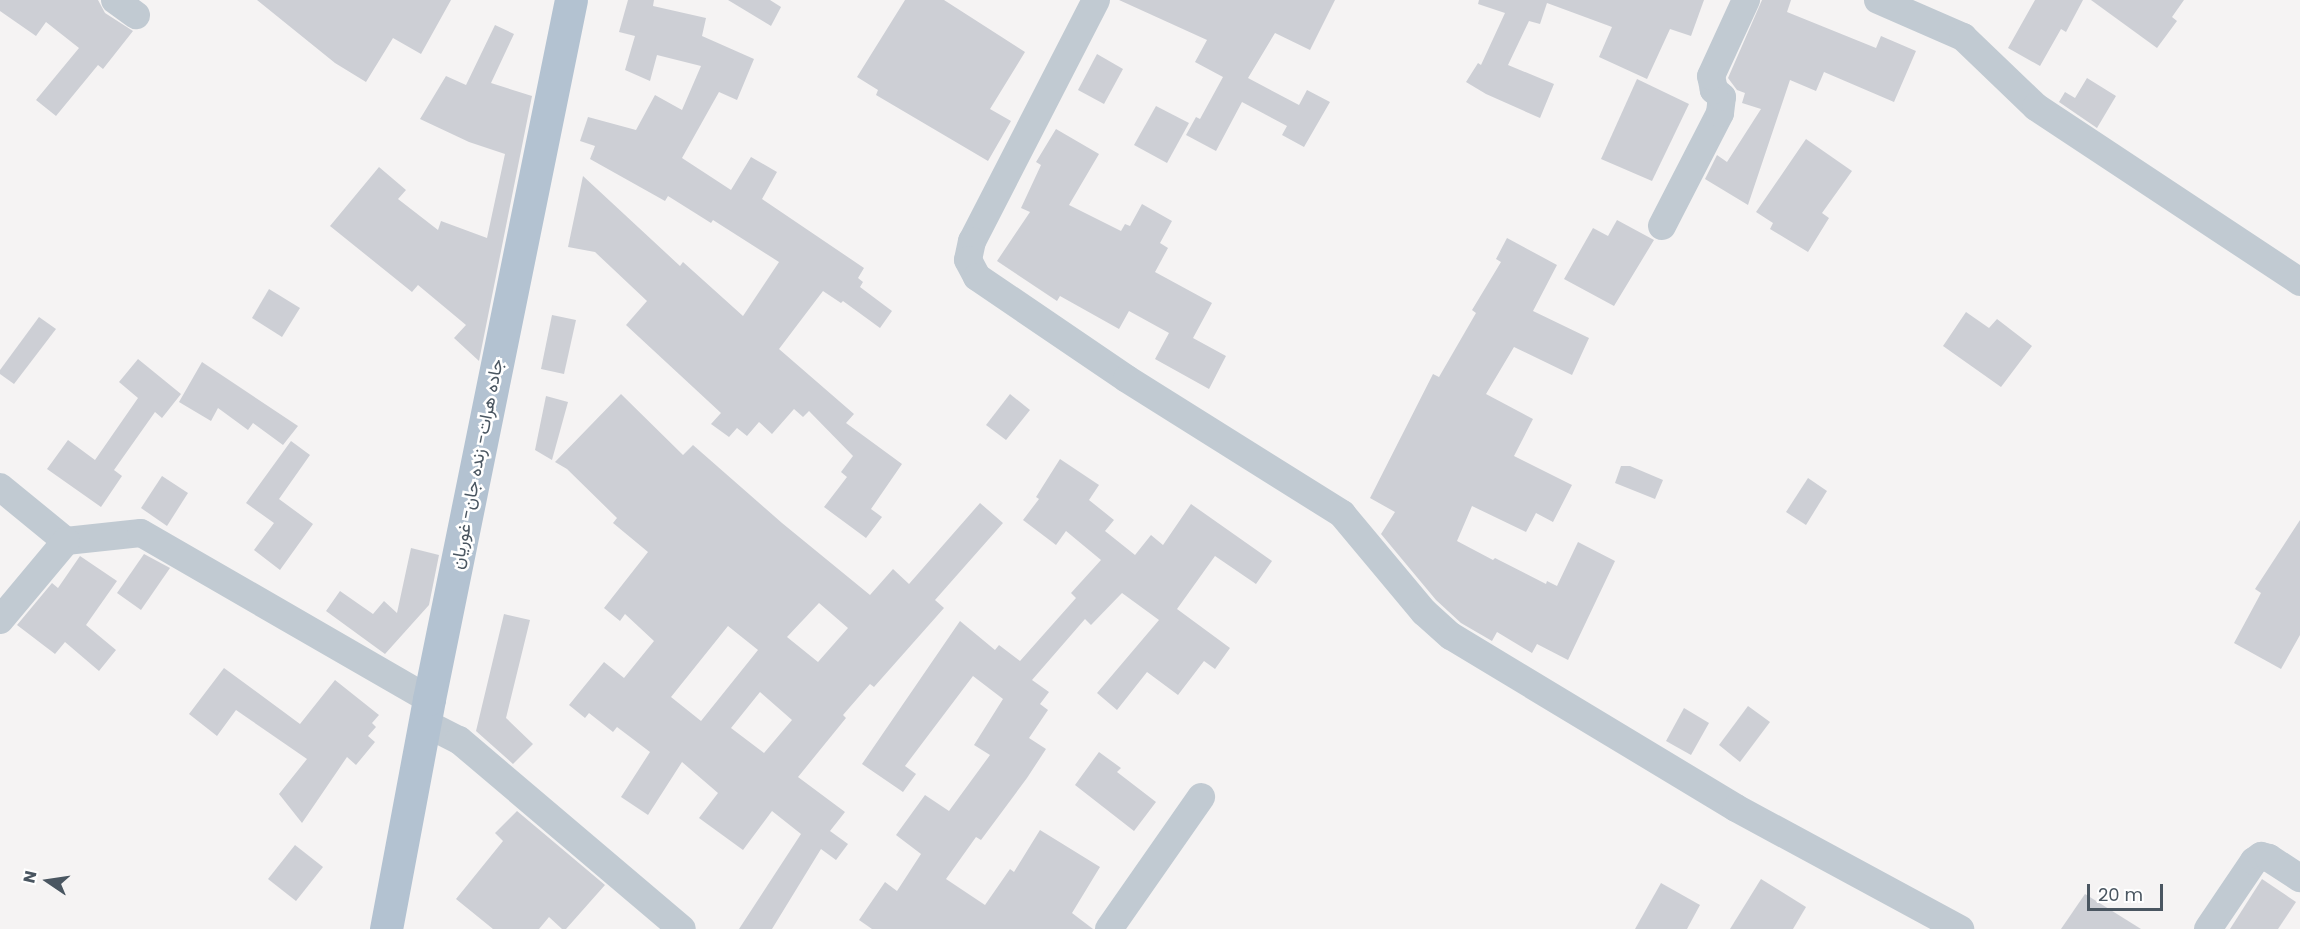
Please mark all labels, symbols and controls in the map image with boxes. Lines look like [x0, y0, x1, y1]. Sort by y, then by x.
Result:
street label: جاده هرات- زنده جان- غوریان [446, 357, 508, 571]
north arrow [18, 851, 78, 911]
text: N [17, 868, 43, 885]
scale bar [2090, 872, 2166, 910]
text: 20 m [2098, 882, 2143, 907]

